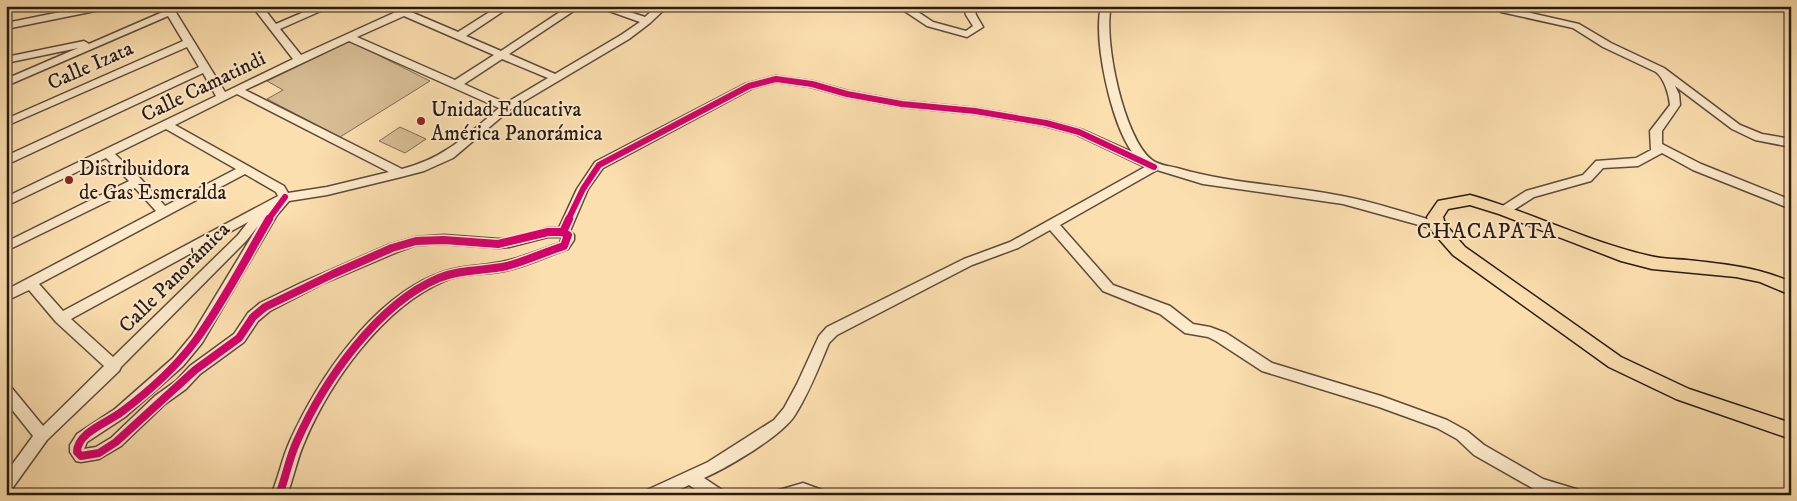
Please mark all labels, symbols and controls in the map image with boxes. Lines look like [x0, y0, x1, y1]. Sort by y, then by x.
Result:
street label: Calle Izata [44, 36, 137, 96]
street label: Calle Camatindi [137, 46, 270, 128]
place label: Unidad Educativa América Panorámica [431, 97, 603, 147]
marker: Unidad Educativa América Panorámica [415, 115, 427, 127]
place label: Distribuidora de Gas Esmeralda [79, 156, 227, 206]
marker: Distribuidora de Gas Esmeralda [63, 174, 75, 186]
street label: Calle Panorámica [114, 217, 236, 339]
district label: CHACAPATA [1417, 218, 1557, 245]

